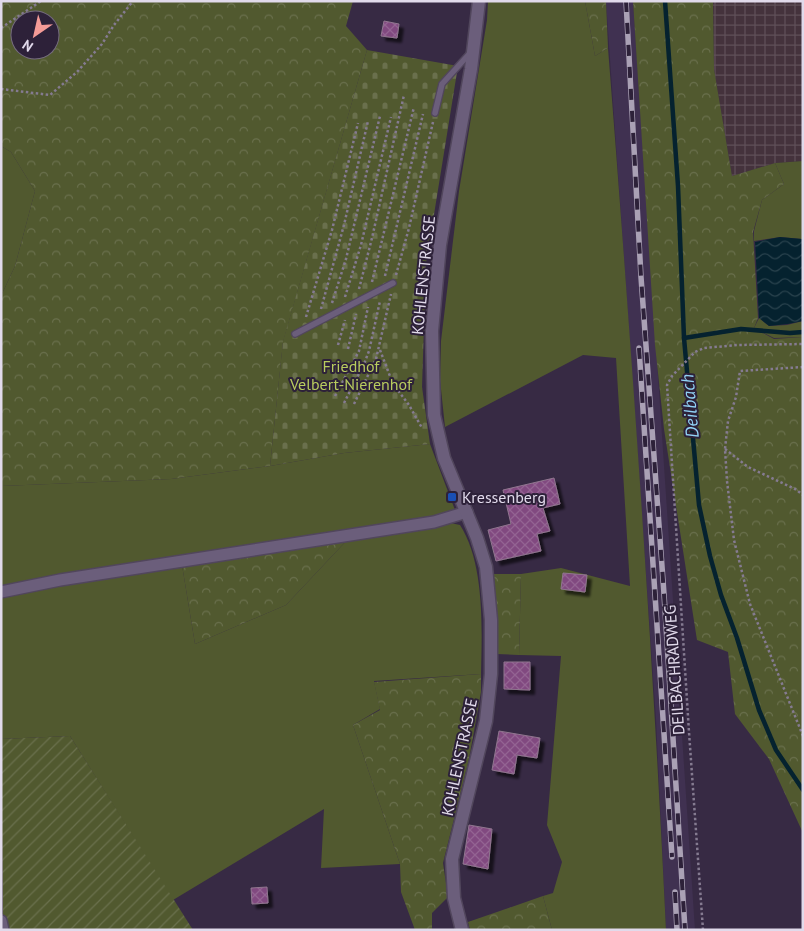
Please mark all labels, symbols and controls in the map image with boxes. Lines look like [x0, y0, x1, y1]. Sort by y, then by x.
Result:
north arrow [10, 10, 60, 60]
text: N [19, 36, 37, 56]
street label: KOHLENSTRASSE [407, 214, 439, 336]
park label: Friedhof Velbert-Nierenhof [289, 356, 413, 394]
water label: Deilbach [675, 373, 704, 439]
place label: Kressenberg [462, 487, 546, 507]
marker: Kressenberg [446, 491, 458, 503]
street label: DEILBACHRADWEG [659, 604, 689, 736]
street label: KOHLENSTRASSE [437, 696, 481, 818]

